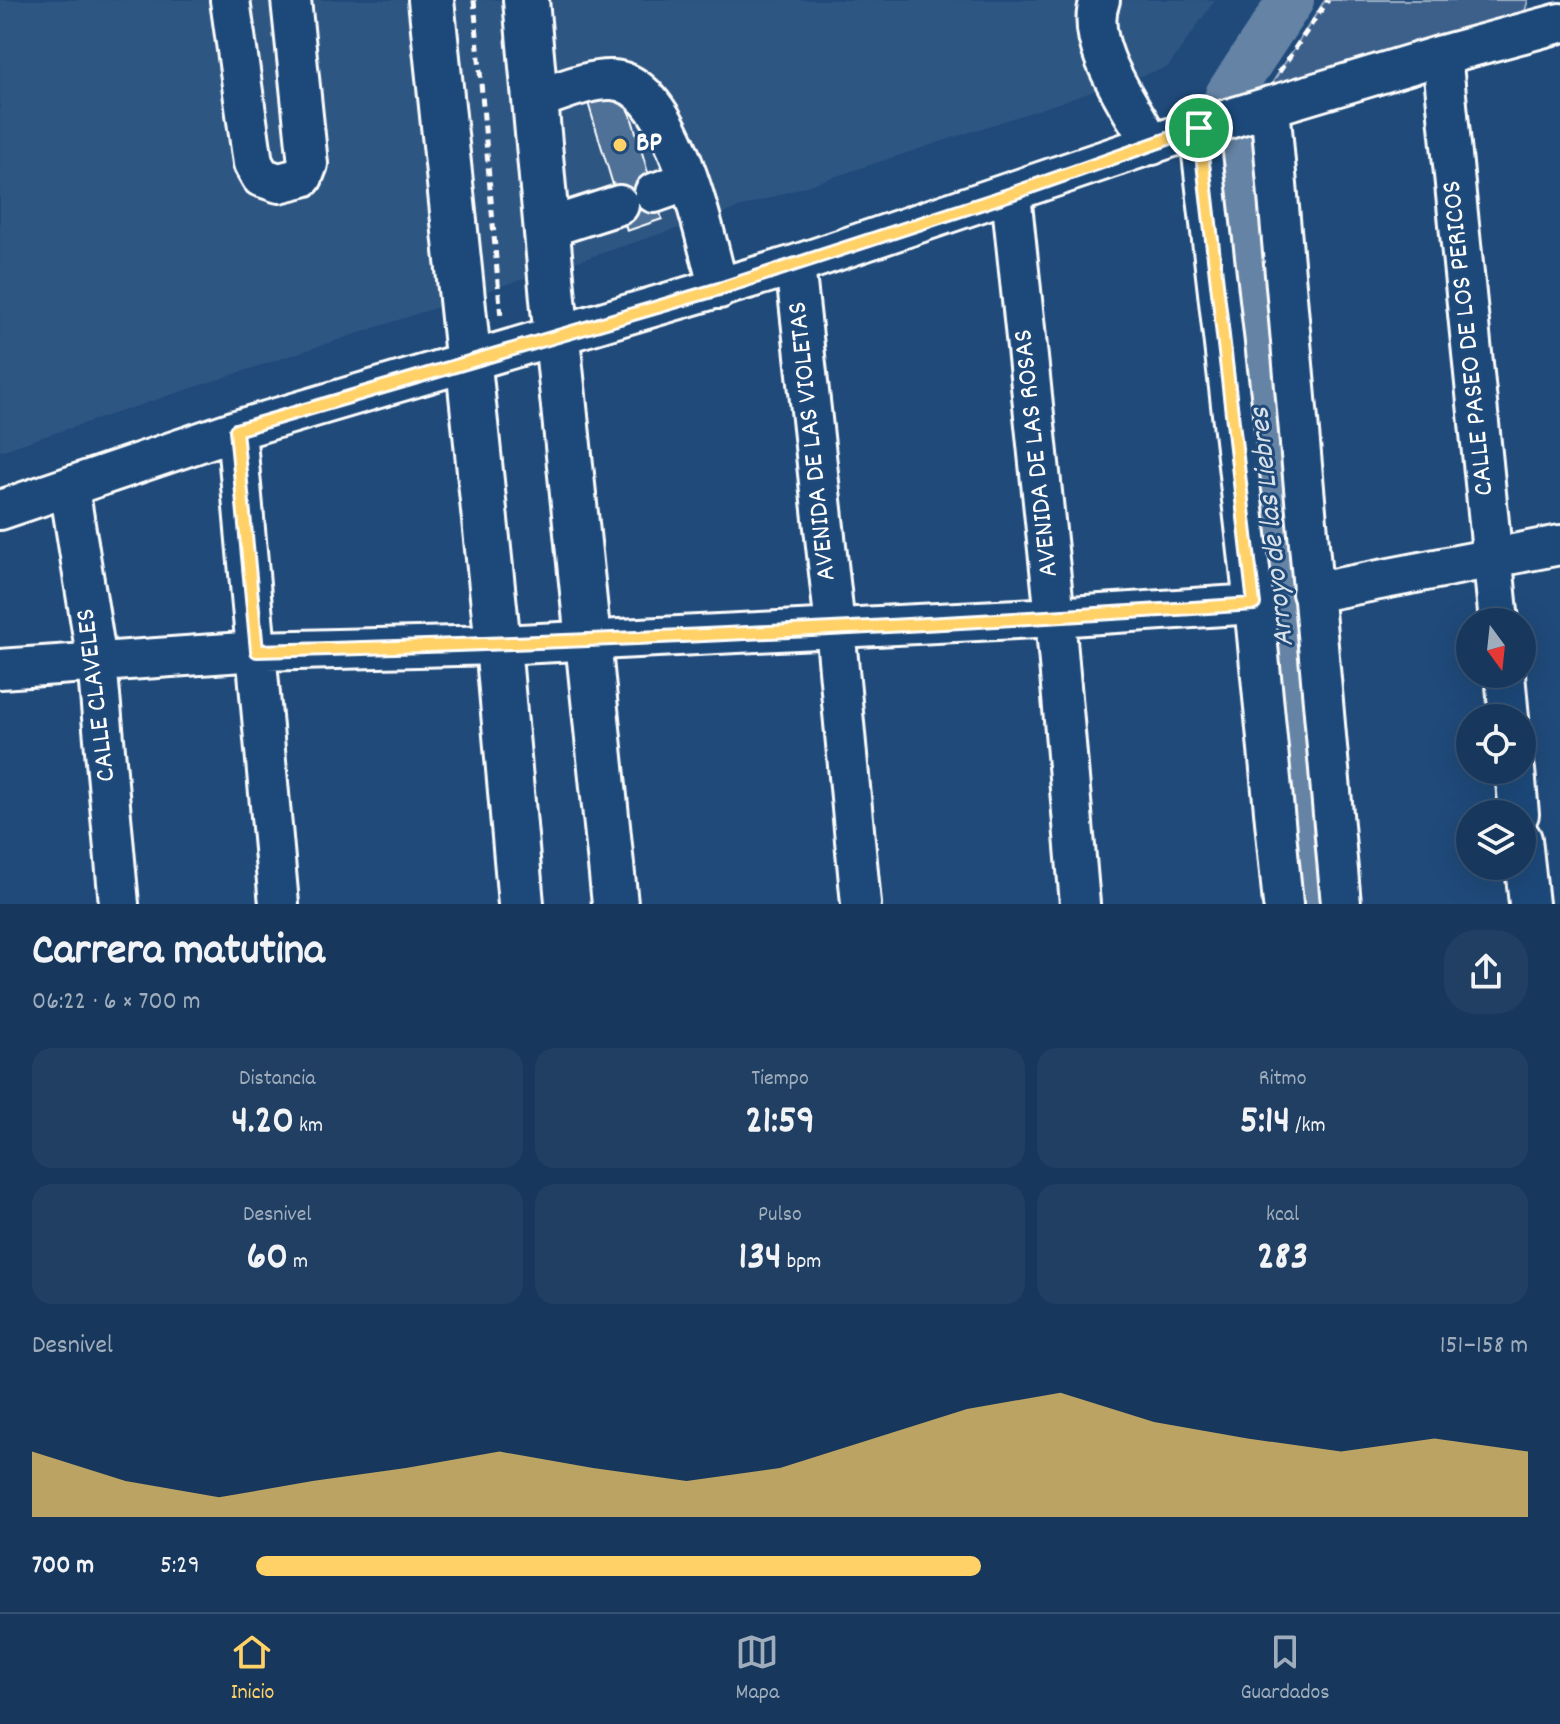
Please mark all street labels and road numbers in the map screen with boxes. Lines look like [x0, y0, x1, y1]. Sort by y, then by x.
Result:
street label: CALLE PASEO DE LOS PERICOS [1434, 179, 1506, 497]
street label: AVENIDA DE LAS VIOLETAS [779, 299, 849, 583]
street label: AVENIDA DE LAS ROSAS [1005, 327, 1071, 579]
street label: CALLE CLAVELES [68, 606, 128, 784]

